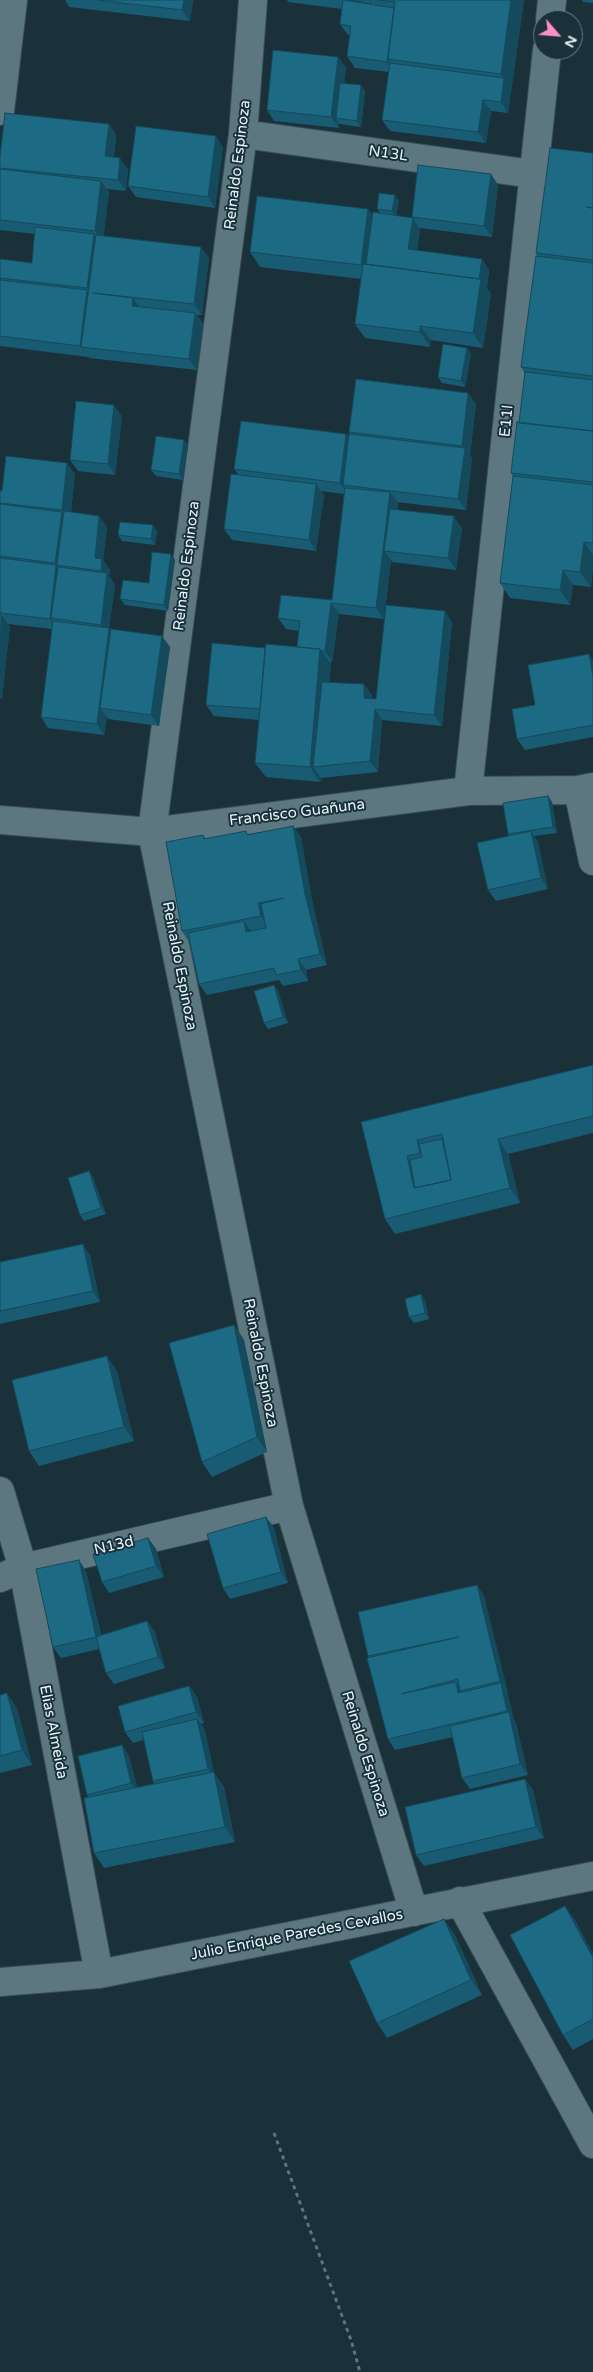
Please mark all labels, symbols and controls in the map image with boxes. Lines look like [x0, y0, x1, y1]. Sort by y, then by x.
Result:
north arrow [533, 10, 583, 60]
text: N [561, 33, 581, 50]
street label: Reinaldo Espinoza [221, 99, 255, 231]
street label: N13L [367, 142, 409, 166]
street label: E11l [496, 404, 518, 438]
street label: Reinaldo Espinoza [170, 500, 204, 632]
street label: Francisco Guañuna [228, 796, 366, 830]
street label: Reinaldo Espinoza [158, 900, 200, 1032]
street label: Reinaldo Espinoza [239, 1297, 281, 1429]
street label: N13d [92, 1533, 136, 1559]
street label: Elias Almeida [35, 1684, 71, 1780]
street label: Reinaldo Espinoza [337, 1689, 393, 1819]
street label: Julio Enrique Paredes Cevallos [189, 1906, 405, 1964]

